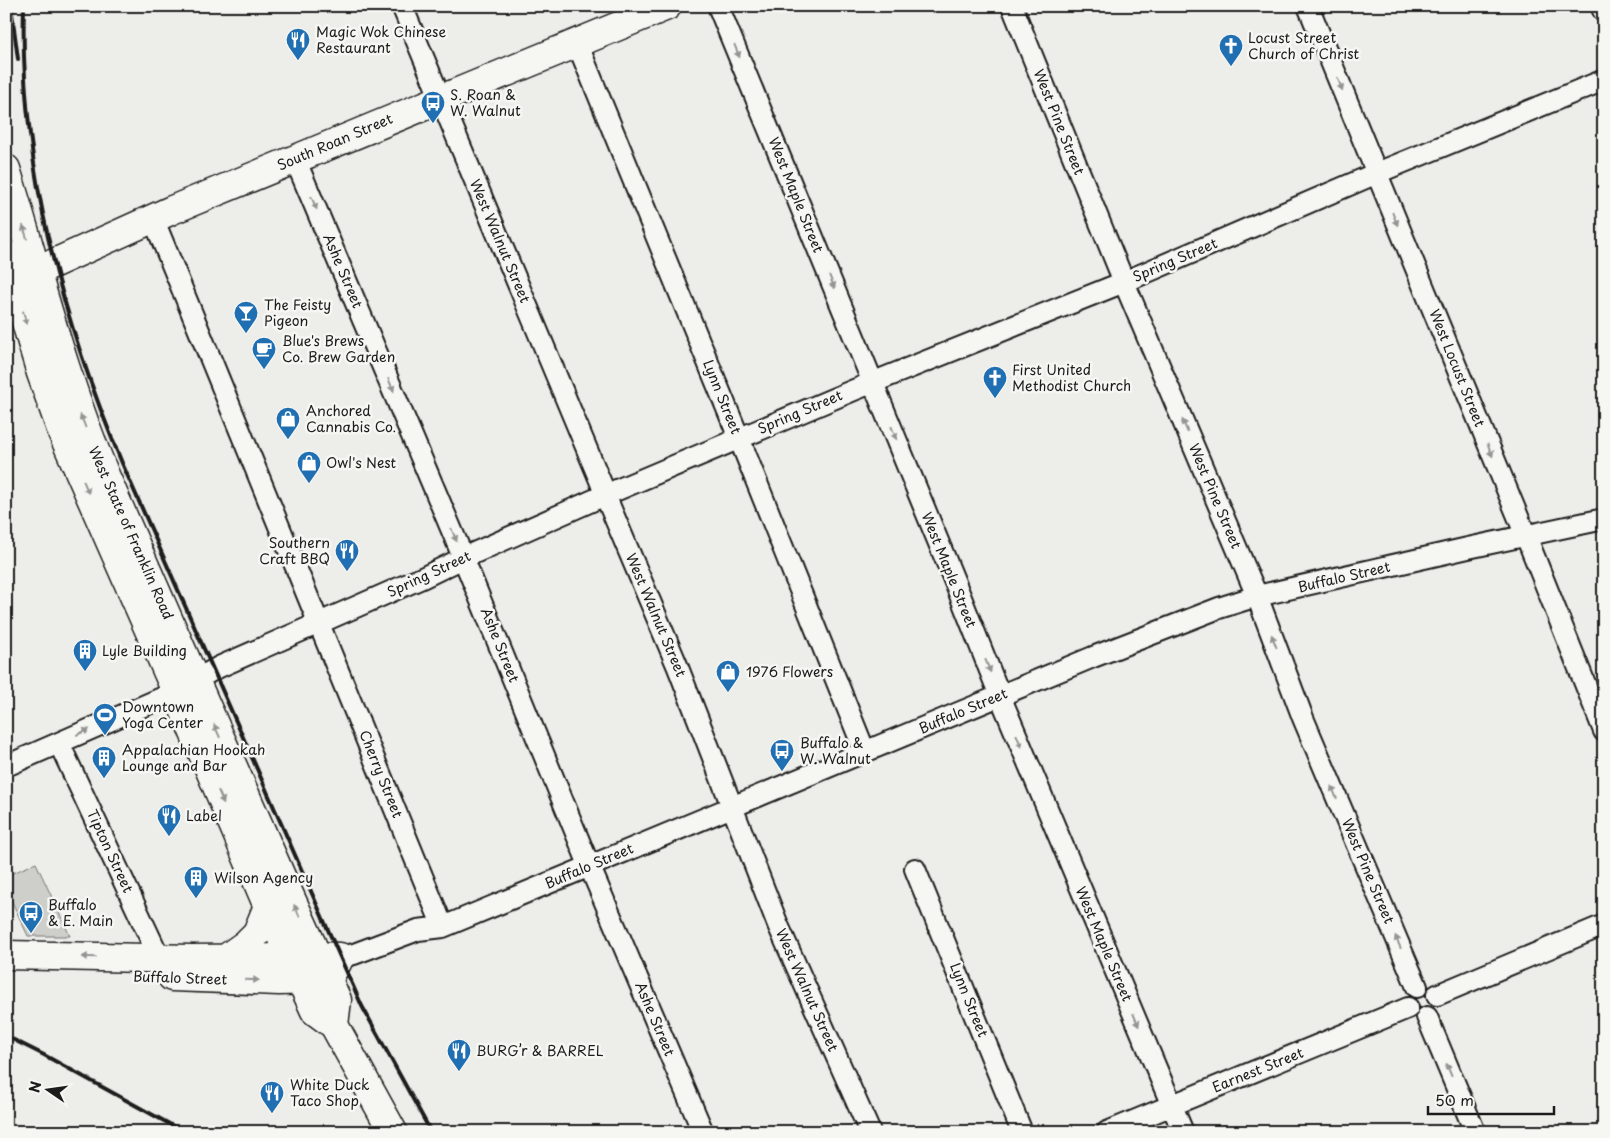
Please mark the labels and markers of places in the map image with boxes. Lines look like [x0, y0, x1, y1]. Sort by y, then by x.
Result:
place label: Magic Wok Chinese Restaurant [316, 21, 446, 58]
restaurant icon: Magic Wok Chinese Restaurant [285, 27, 311, 61]
place label: Locust Street Church of Christ [1248, 27, 1360, 64]
church icon: Locust Street Church of Christ [1218, 33, 1244, 67]
place label: S. Roan & W. Walnut [450, 84, 521, 121]
bus stop icon: S. Roan & W. Walnut [420, 90, 446, 124]
place label: The Feisty Pigeon [264, 294, 331, 331]
bar icon: The Feisty Pigeon [233, 300, 259, 334]
place label: Blue's Brews Co. Brew Garden [282, 330, 395, 367]
cafe icon: Blue's Brews Co. Brew Garden [251, 336, 277, 370]
place label: First United Methodist Church [1012, 359, 1131, 396]
church icon: First United Methodist Church [982, 365, 1008, 399]
place label: Anchored Cannabis Co. [306, 400, 396, 437]
shop icon: Anchored Cannabis Co. [275, 406, 301, 440]
shop icon: Owl's Nest [296, 450, 322, 484]
place label: Owl's Nest [326, 452, 397, 473]
place label: Southern Craft BBQ [259, 532, 330, 569]
restaurant icon: Southern Craft BBQ [334, 538, 360, 572]
building icon: Lyle Building [72, 638, 98, 672]
place label: Lyle Building [102, 640, 187, 661]
shop icon: 1976 Flowers [715, 659, 741, 693]
place label: 1976 Flowers [746, 661, 833, 682]
place label: Downtown Yoga Center [122, 696, 204, 733]
sports icon: Downtown Yoga Center [92, 702, 118, 736]
place label: Buffalo & W. Walnut [800, 732, 871, 769]
bus stop icon: Buffalo & W. Walnut [769, 738, 795, 772]
place label: Appalachian Hookah Lounge and Bar [122, 739, 265, 776]
building icon: Appalachian Hookah Lounge and Bar [91, 745, 117, 779]
restaurant icon: Label [156, 803, 182, 837]
place label: Label [186, 805, 222, 826]
building icon: Wilson Agency [183, 865, 209, 899]
place label: Wilson Agency [214, 867, 313, 888]
place label: Buffalo & E. Main [48, 894, 113, 931]
bus stop icon: Buffalo & E. Main [18, 900, 44, 934]
restaurant icon: BURG’r & BARREL [446, 1038, 472, 1072]
place label: BURG’r & BARREL [476, 1040, 604, 1061]
place label: White Duck Taco Shop [290, 1074, 370, 1111]
restaurant icon: White Duck Taco Shop [259, 1080, 285, 1114]

